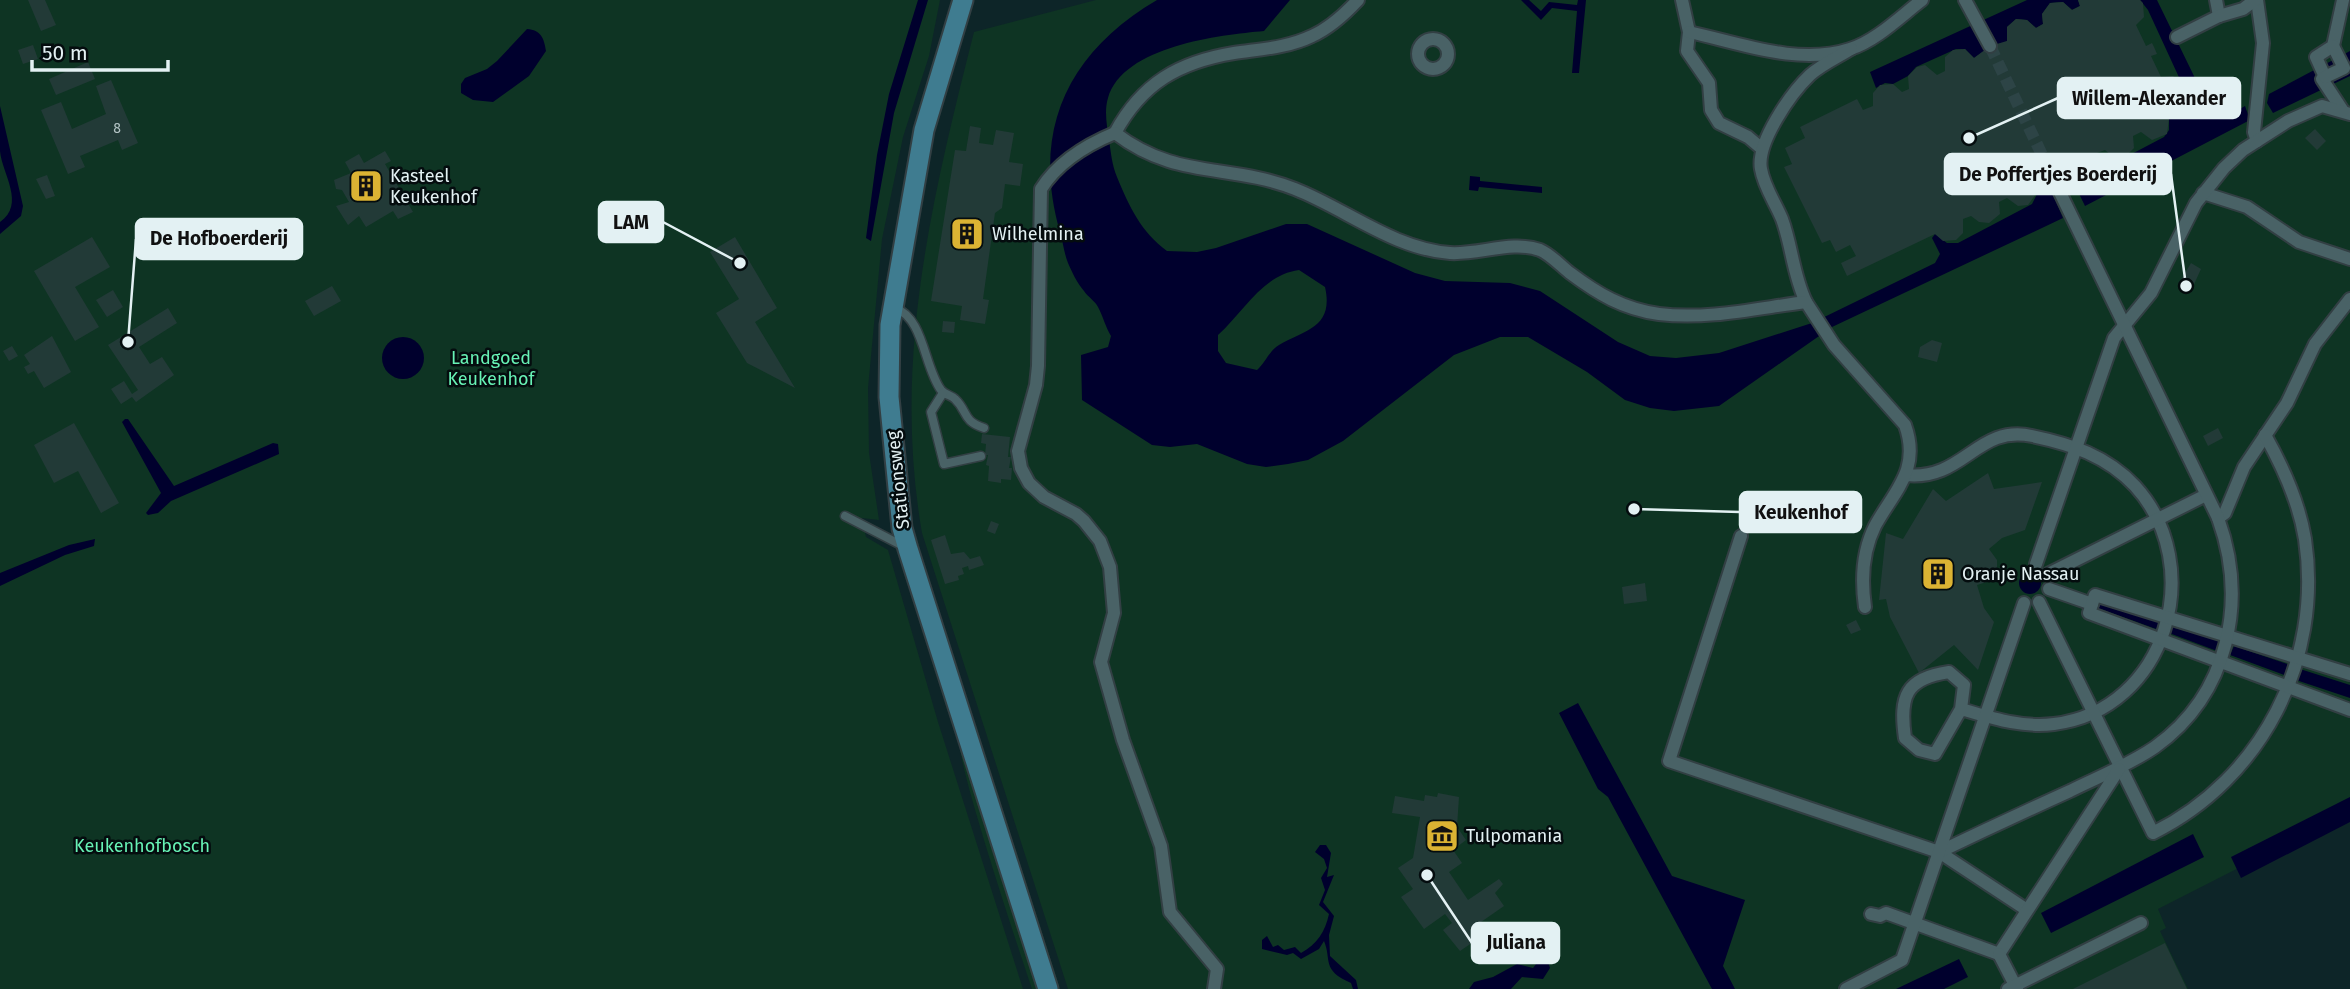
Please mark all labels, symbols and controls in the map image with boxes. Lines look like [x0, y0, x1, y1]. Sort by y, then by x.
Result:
scale bar [32, 28, 168, 72]
text: 50 m [42, 40, 88, 66]
callout: Willem-Alexander [2058, 78, 2240, 118]
text: Willem-Alexander [2072, 87, 2226, 110]
house number: 8 [113, 120, 121, 137]
callout: De Poffertjes Boerderij [1945, 154, 2171, 194]
text: De Poffertjes Boerderij [1959, 163, 2157, 186]
place label: Kasteel Keukenhof [390, 165, 479, 208]
building icon: Kasteel Keukenhof [347, 167, 385, 205]
callout: LAM [599, 202, 663, 242]
text: LAM [613, 211, 649, 234]
building icon: Wilhelmina [948, 215, 986, 253]
callout: De Hofboerderij [136, 219, 302, 259]
place label: Wilhelmina [992, 223, 1084, 245]
text: De Hofboerderij [150, 227, 288, 250]
park label: Landgoed Keukenhof [447, 347, 537, 390]
street label: Stationsweg [882, 429, 914, 530]
callout: Keukenhof [1740, 492, 1861, 532]
text: Keukenhof [1754, 501, 1850, 524]
building icon: Oranje Nassau [1919, 555, 1957, 593]
place label: Oranje Nassau [1962, 563, 2079, 585]
museum icon: Tulpomania [1423, 817, 1461, 855]
place label: Tulpomania [1466, 825, 1562, 847]
park label: Keukenhofbosch [74, 835, 210, 857]
callout: Juliana [1472, 923, 1559, 963]
text: Juliana [1485, 931, 1546, 954]

